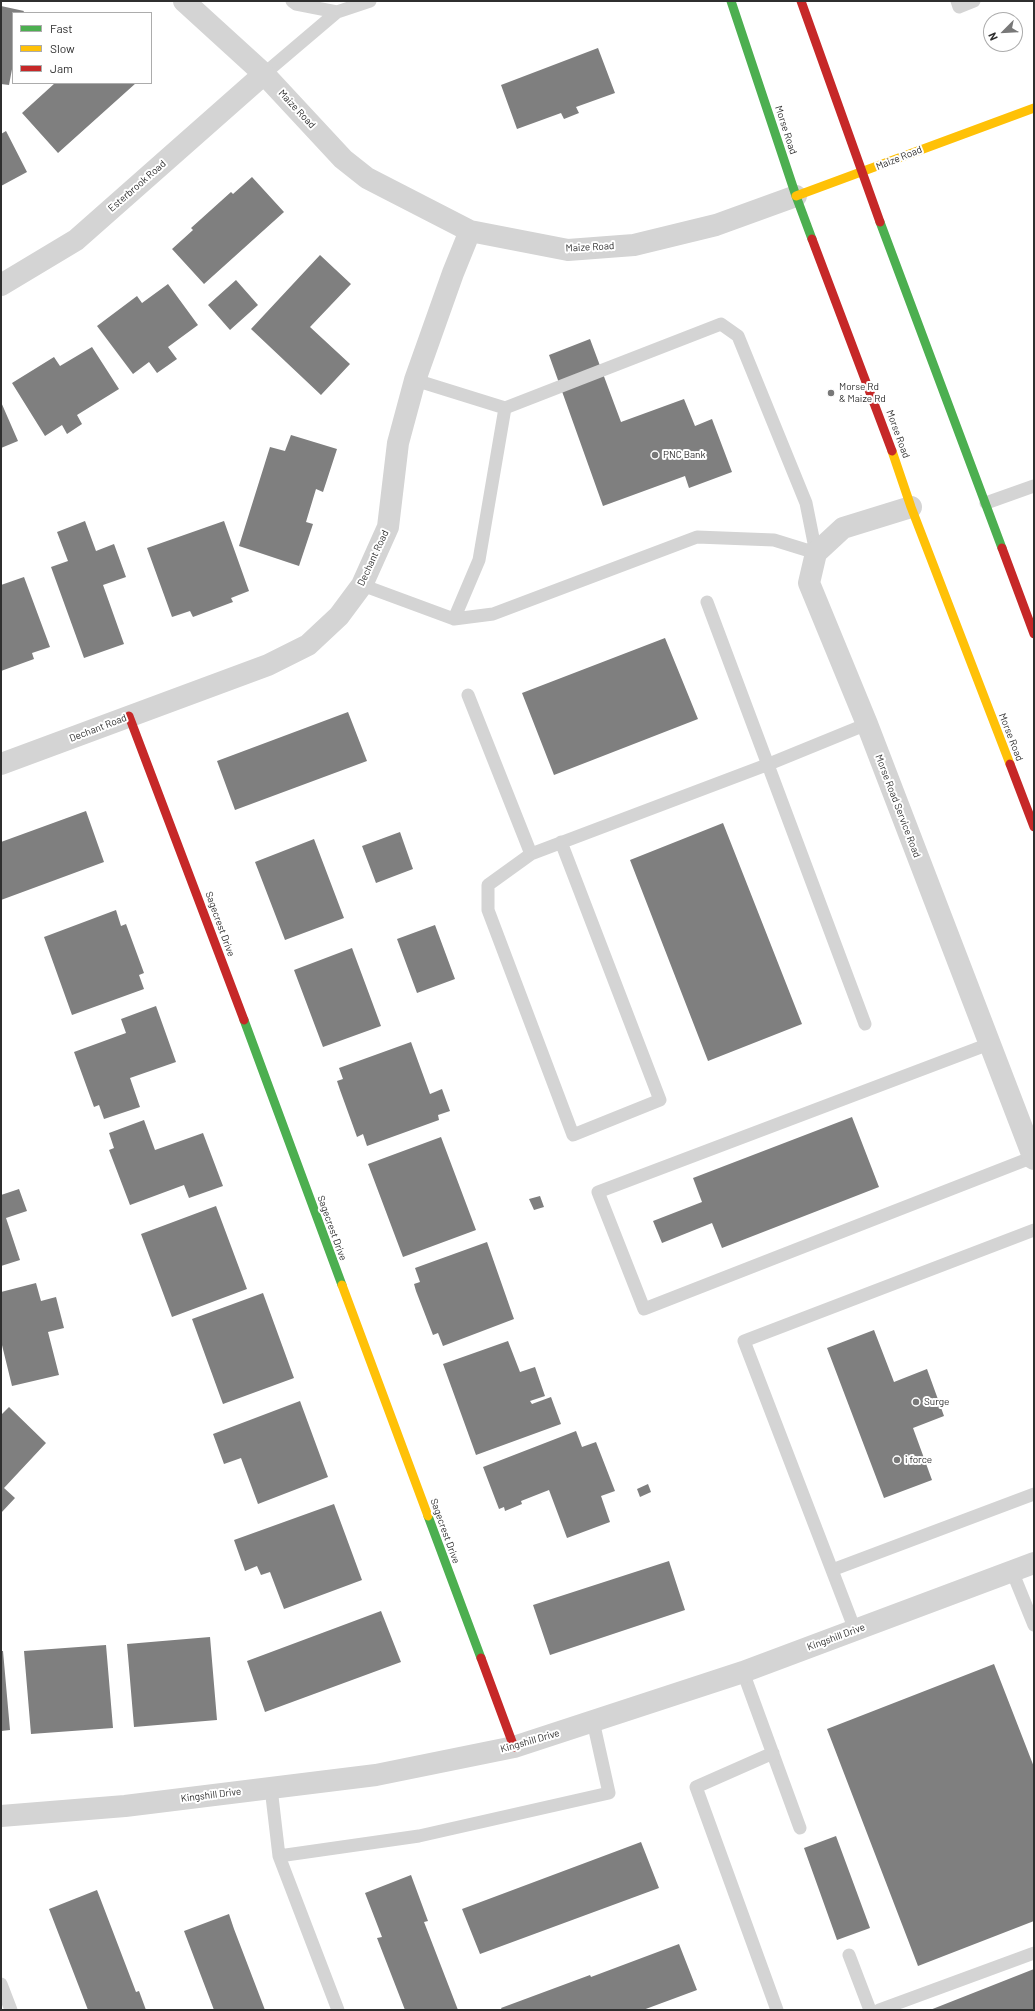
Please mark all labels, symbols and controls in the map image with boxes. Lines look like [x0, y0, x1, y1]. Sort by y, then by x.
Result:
legend [12, 12, 152, 84]
north arrow [983, 12, 1023, 52]
text: Fast [50, 21, 73, 35]
text: N [985, 31, 1000, 43]
text: Slow [50, 41, 75, 55]
text: Jam [50, 61, 73, 75]
street label: Maize Road [276, 87, 318, 131]
street label: Morse Road [772, 104, 800, 156]
street label: Maize Road [874, 143, 924, 173]
street label: Esterbrook Road [106, 158, 168, 214]
street label: Maize Road [565, 240, 615, 254]
place label: Morse Rd & Maize Rd [839, 381, 886, 404]
marker: Morse Rd & Maize Rd [826, 388, 836, 398]
street label: Morse Road [884, 408, 912, 460]
place label: PNC Bank [663, 449, 705, 461]
marker: PNC Bank [650, 450, 660, 460]
street label: Dechant Road [355, 528, 391, 588]
street label: Morse Road [996, 711, 1026, 763]
street label: Dechant Road [68, 712, 128, 744]
street label: Morse Road Service Road [873, 753, 923, 859]
street label: Sagecrest Drive [203, 890, 237, 958]
street label: Sagecrest Drive [315, 1194, 349, 1262]
place label: Surge [924, 1396, 949, 1408]
marker: Surge [911, 1397, 921, 1407]
place label: i force [905, 1454, 932, 1466]
marker: i force [892, 1455, 902, 1465]
street label: Sagecrest Drive [428, 1497, 462, 1565]
street label: Kingshill Drive [805, 1621, 867, 1653]
street label: Kingshill Drive [499, 1727, 561, 1755]
street label: Kingshill Drive [180, 1785, 242, 1805]

